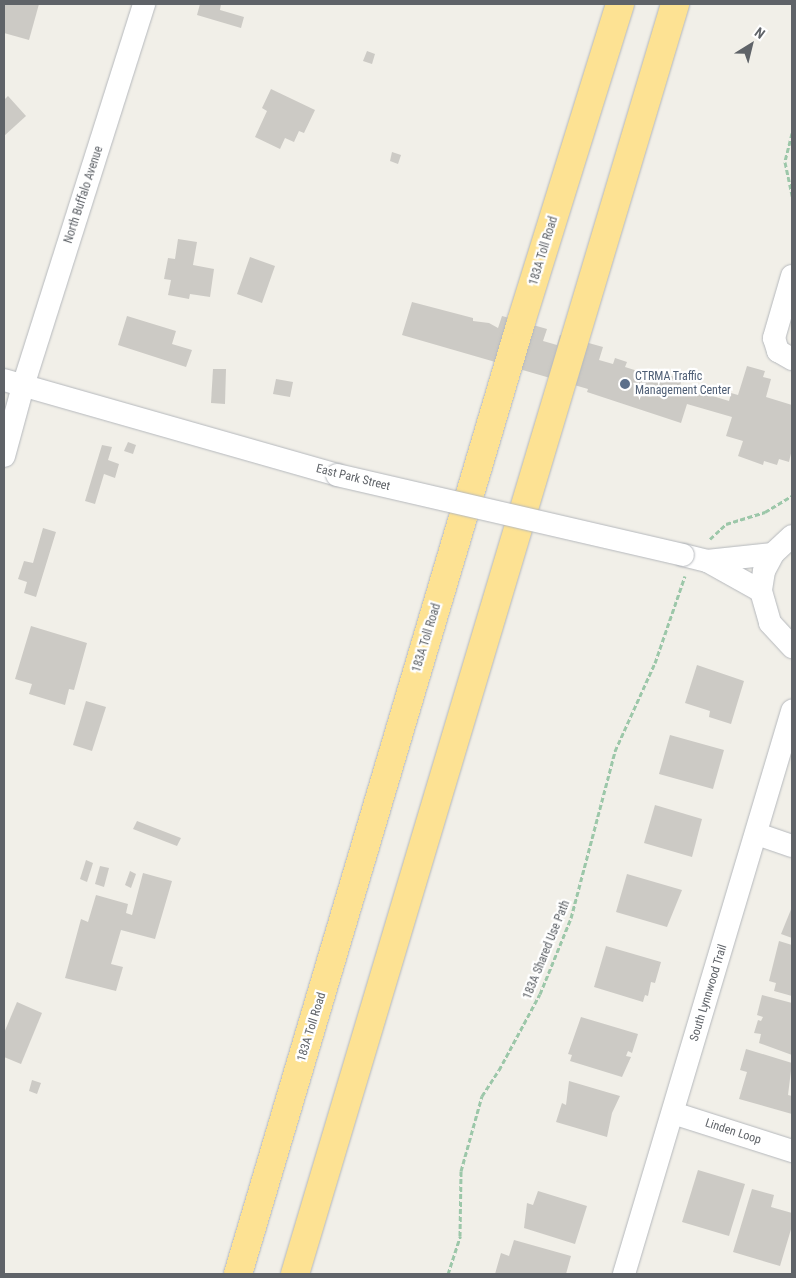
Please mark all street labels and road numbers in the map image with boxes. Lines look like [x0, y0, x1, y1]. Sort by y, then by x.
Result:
street label: North Buffalo Avenue [62, 145, 106, 245]
street label: 183A Toll Road [527, 215, 561, 287]
street label: East Park Street [315, 462, 391, 494]
street label: 183A Toll Road [410, 602, 444, 674]
street label: 183A Shared Use Path [521, 898, 573, 1002]
street label: South Lynnwood Trail [687, 943, 731, 1043]
street label: 183A Toll Road [295, 991, 329, 1063]
street label: Linden Loop [703, 1116, 763, 1148]

